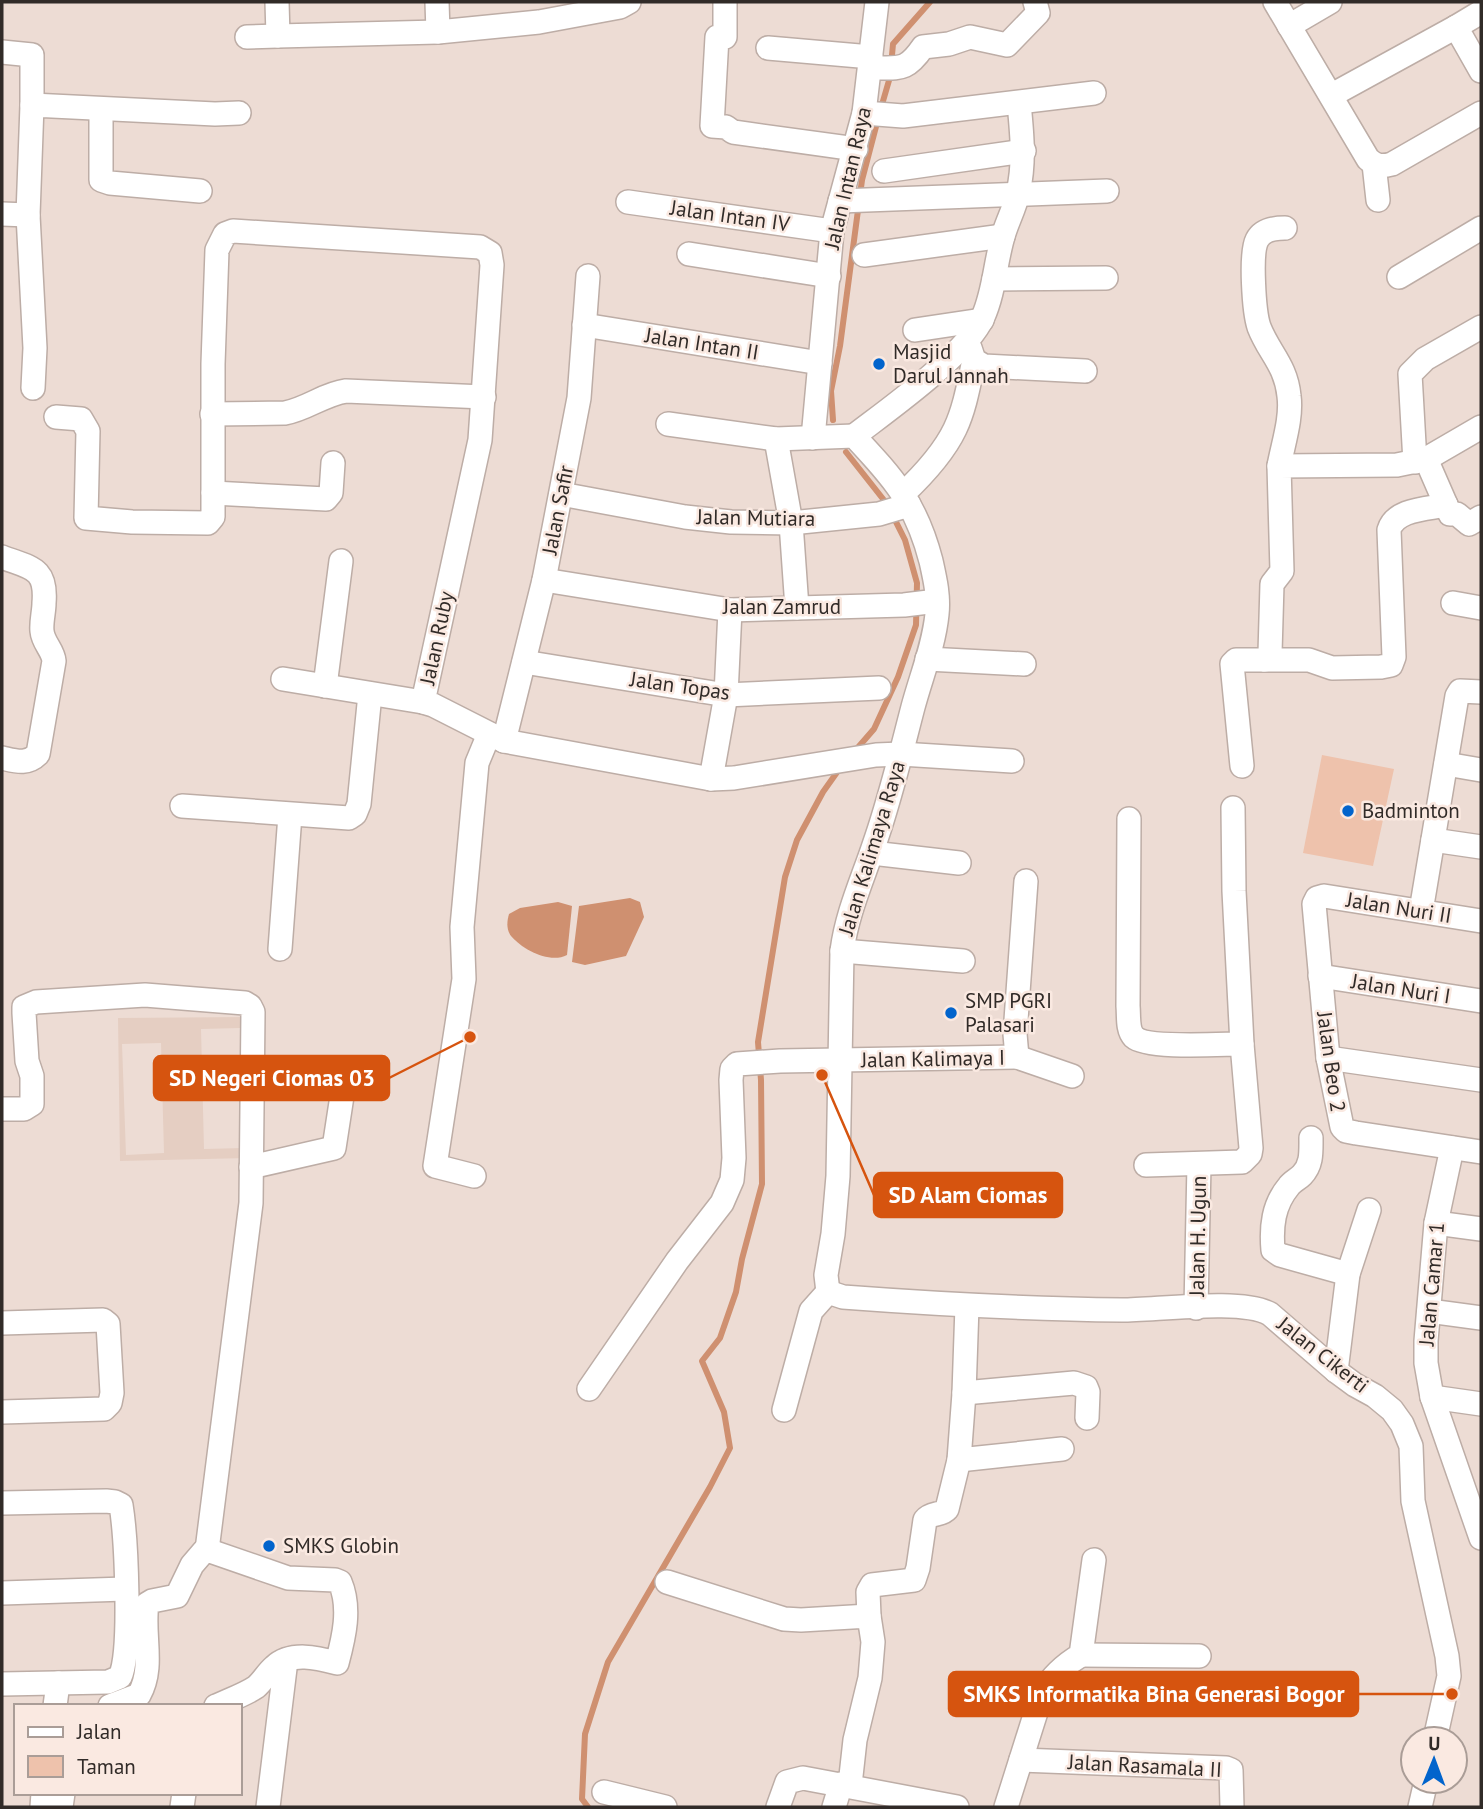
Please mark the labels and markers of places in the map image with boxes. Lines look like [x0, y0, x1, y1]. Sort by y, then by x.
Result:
place label: Masjid Darul Jannah [893, 338, 1009, 389]
marker: Masjid Darul Jannah [871, 356, 887, 372]
place label: Badminton [1362, 797, 1460, 824]
marker: Badminton [1340, 803, 1356, 819]
place label: SMP PGRI Palasari [965, 987, 1052, 1038]
marker: SMP PGRI Palasari [943, 1005, 959, 1021]
callout: SD Negeri Ciomas 03 [154, 1056, 389, 1100]
callout: SD Alam Ciomas [874, 1173, 1062, 1217]
place label: SMKS Globin [283, 1532, 399, 1559]
marker: SMKS Globin [261, 1538, 277, 1554]
callout: SMKS Informatika Bina Generasi Bogor [949, 1672, 1358, 1716]

